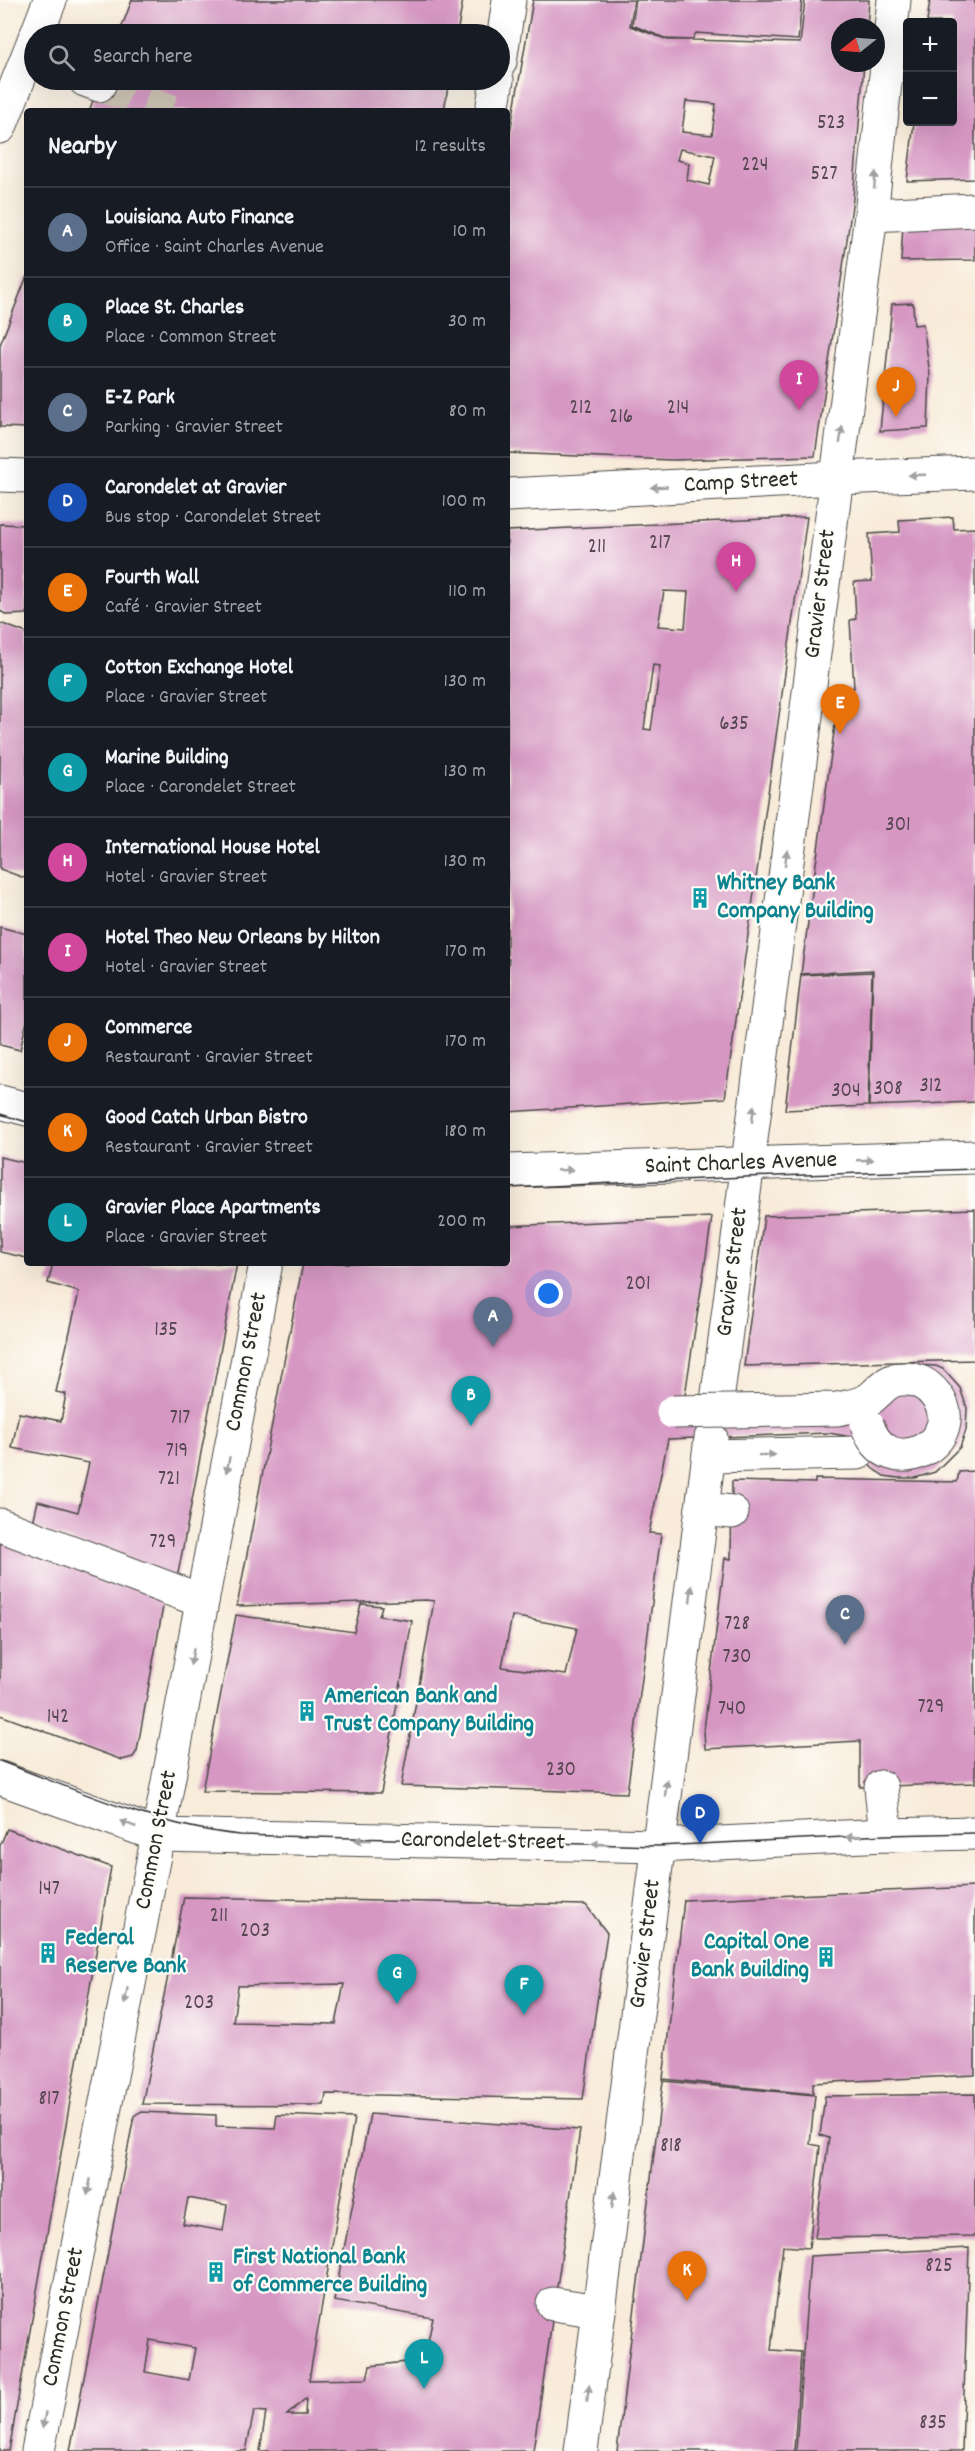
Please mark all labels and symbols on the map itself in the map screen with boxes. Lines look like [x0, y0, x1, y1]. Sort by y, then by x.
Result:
north arrow [831, 18, 885, 72]
house number: 523 [817, 109, 845, 139]
house number: 224 [741, 151, 769, 181]
house number: 527 [811, 160, 837, 190]
one-way arrow [870, 170, 880, 189]
pin: I [780, 360, 818, 410]
pin: J [876, 368, 916, 417]
house number: 212 [570, 394, 592, 424]
house number: 214 [667, 394, 689, 424]
house number: 216 [609, 403, 633, 433]
one-way arrow [837, 426, 846, 445]
street label: Camp Street [683, 463, 799, 503]
one-way arrow [907, 470, 926, 480]
one-way arrow [649, 483, 668, 492]
street label: Gravier Street [796, 527, 846, 661]
house number: 217 [649, 529, 671, 559]
house number: 211 [588, 533, 606, 563]
pin: H [716, 542, 756, 592]
pin: E [820, 684, 860, 734]
house number: 635 [719, 710, 749, 740]
house number: 301 [885, 811, 911, 841]
one-way arrow [782, 848, 791, 867]
place label: Whitney Bank Company Building [717, 867, 874, 929]
building icon: Whitney Bank Company Building [688, 886, 712, 910]
house number: 312 [919, 1072, 943, 1102]
house number: 308 [873, 1075, 903, 1105]
house number: 304 [831, 1077, 861, 1107]
one-way arrow [749, 1104, 758, 1123]
street label: Saint Charles Avenue [644, 1144, 838, 1184]
one-way arrow [856, 1156, 875, 1165]
one-way arrow [556, 1165, 575, 1174]
street label: Gravier Street [708, 1205, 758, 1339]
house number: 201 [625, 1270, 651, 1300]
your location [534, 1279, 563, 1308]
street label: Common Street [217, 1289, 277, 1435]
pin: A [474, 1298, 512, 1347]
house number: 135 [154, 1316, 178, 1346]
pin: B [452, 1376, 490, 1426]
house number: 717 [170, 1404, 190, 1434]
house number: 719 [166, 1437, 188, 1467]
one-way arrow [758, 1450, 777, 1460]
one-way arrow [223, 1456, 232, 1475]
house number: 721 [158, 1465, 180, 1495]
house number: 729 [150, 1528, 176, 1558]
one-way arrow [686, 1585, 695, 1604]
pin: C [826, 1596, 864, 1645]
house number: 728 [724, 1610, 750, 1640]
house number: 730 [723, 1643, 751, 1673]
one-way arrow [187, 1647, 196, 1666]
place label: American Bank and Trust Company Building [324, 1680, 534, 1742]
house number: 729 [918, 1693, 944, 1723]
house number: 740 [718, 1695, 746, 1725]
building icon: American Bank and Trust Company Building [295, 1699, 319, 1723]
house number: 142 [47, 1703, 69, 1733]
house number: 230 [546, 1756, 576, 1786]
street label: Common Street [127, 1767, 187, 1913]
one-way arrow [661, 1778, 670, 1797]
pin: D [680, 1794, 720, 1844]
one-way arrow [119, 1819, 137, 1828]
street label: Carondelet Street [400, 1824, 566, 1860]
one-way arrow [844, 1832, 863, 1841]
one-way arrow [353, 1835, 372, 1844]
one-way arrow [590, 1840, 609, 1849]
house number: 147 [38, 1875, 60, 1905]
street label: Gravier Street [621, 1877, 671, 2011]
house number: 211 [210, 1902, 228, 1932]
house number: 203 [240, 1917, 270, 1947]
place label: Federal Reserve Bank [65, 1922, 187, 1984]
place label: Capital One Bank Building [691, 1926, 809, 1988]
building icon: Federal Reserve Bank [36, 1941, 60, 1965]
building icon: Capital One Bank Building [814, 1945, 838, 1969]
pin: G [378, 1954, 416, 2004]
pin: F [504, 1966, 544, 2015]
one-way arrow [121, 1986, 130, 2005]
house number: 203 [184, 1989, 214, 2019]
house number: 817 [38, 2085, 60, 2115]
house number: 818 [660, 2132, 682, 2162]
one-way arrow [84, 2178, 93, 2197]
one-way arrow [608, 2190, 618, 2209]
place label: First National Bank of Commerce Building [233, 2241, 427, 2303]
street label: Common Street [34, 2244, 94, 2390]
pin: K [668, 2252, 706, 2301]
house number: 825 [925, 2252, 953, 2282]
building icon: First National Bank of Commerce Building [204, 2260, 228, 2284]
pin: L [404, 2340, 444, 2389]
one-way arrow [584, 2383, 593, 2402]
house number: 835 [919, 2409, 947, 2439]
one-way arrow [39, 2411, 48, 2430]

